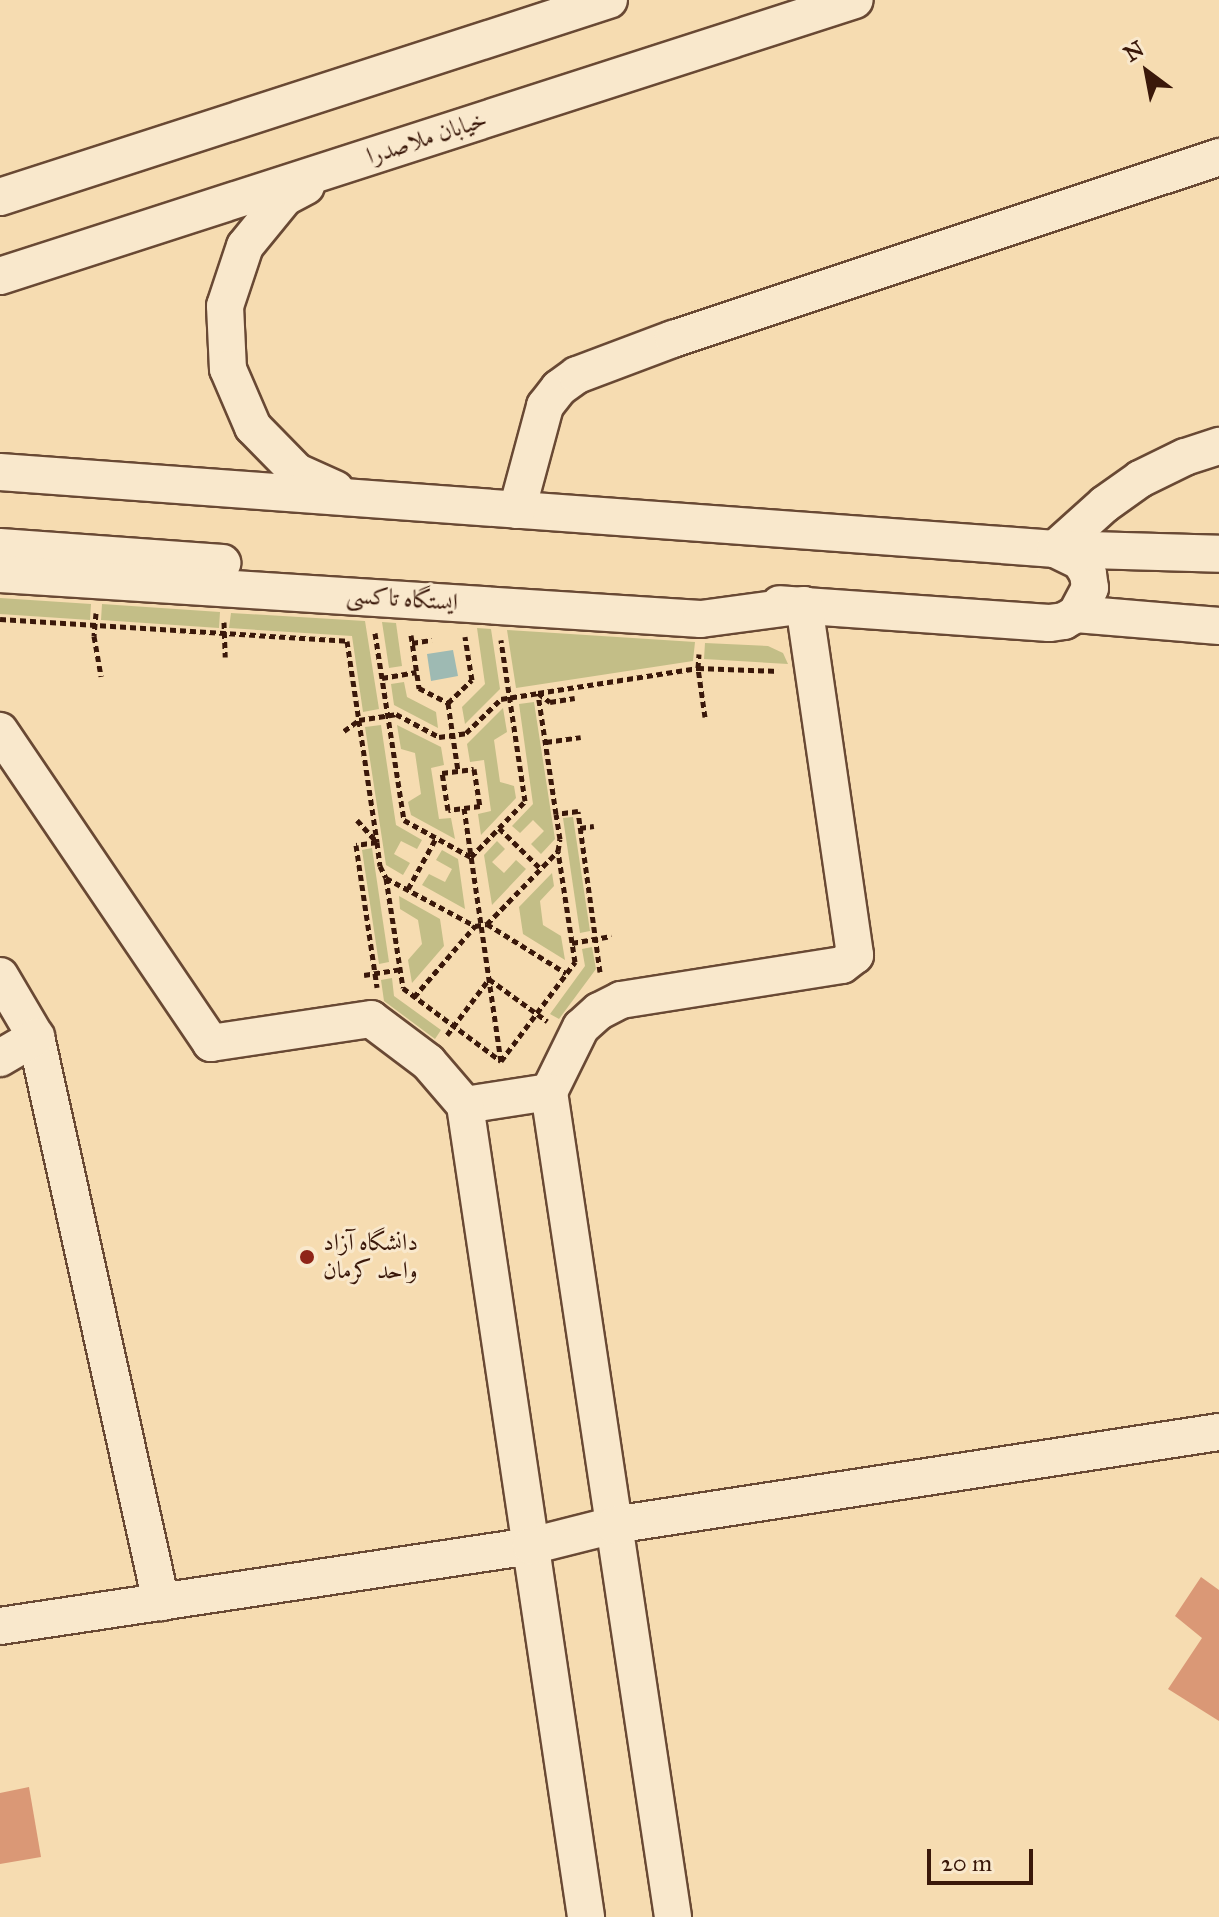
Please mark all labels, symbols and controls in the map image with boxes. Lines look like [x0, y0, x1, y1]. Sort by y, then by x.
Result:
north arrow [1107, 32, 1187, 112]
text: N [1119, 35, 1149, 68]
street label: خیابان ملاصدرا [363, 105, 491, 171]
street label: ایستگاه تاکسی [345, 581, 459, 617]
place label: دانشگاه آزاد واحد کرمان [323, 1229, 418, 1285]
marker: دانشگاه آزاد واحد کرمان [298, 1248, 316, 1266]
scale bar [931, 1833, 1037, 1883]
text: 20 m [941, 1848, 992, 1878]

